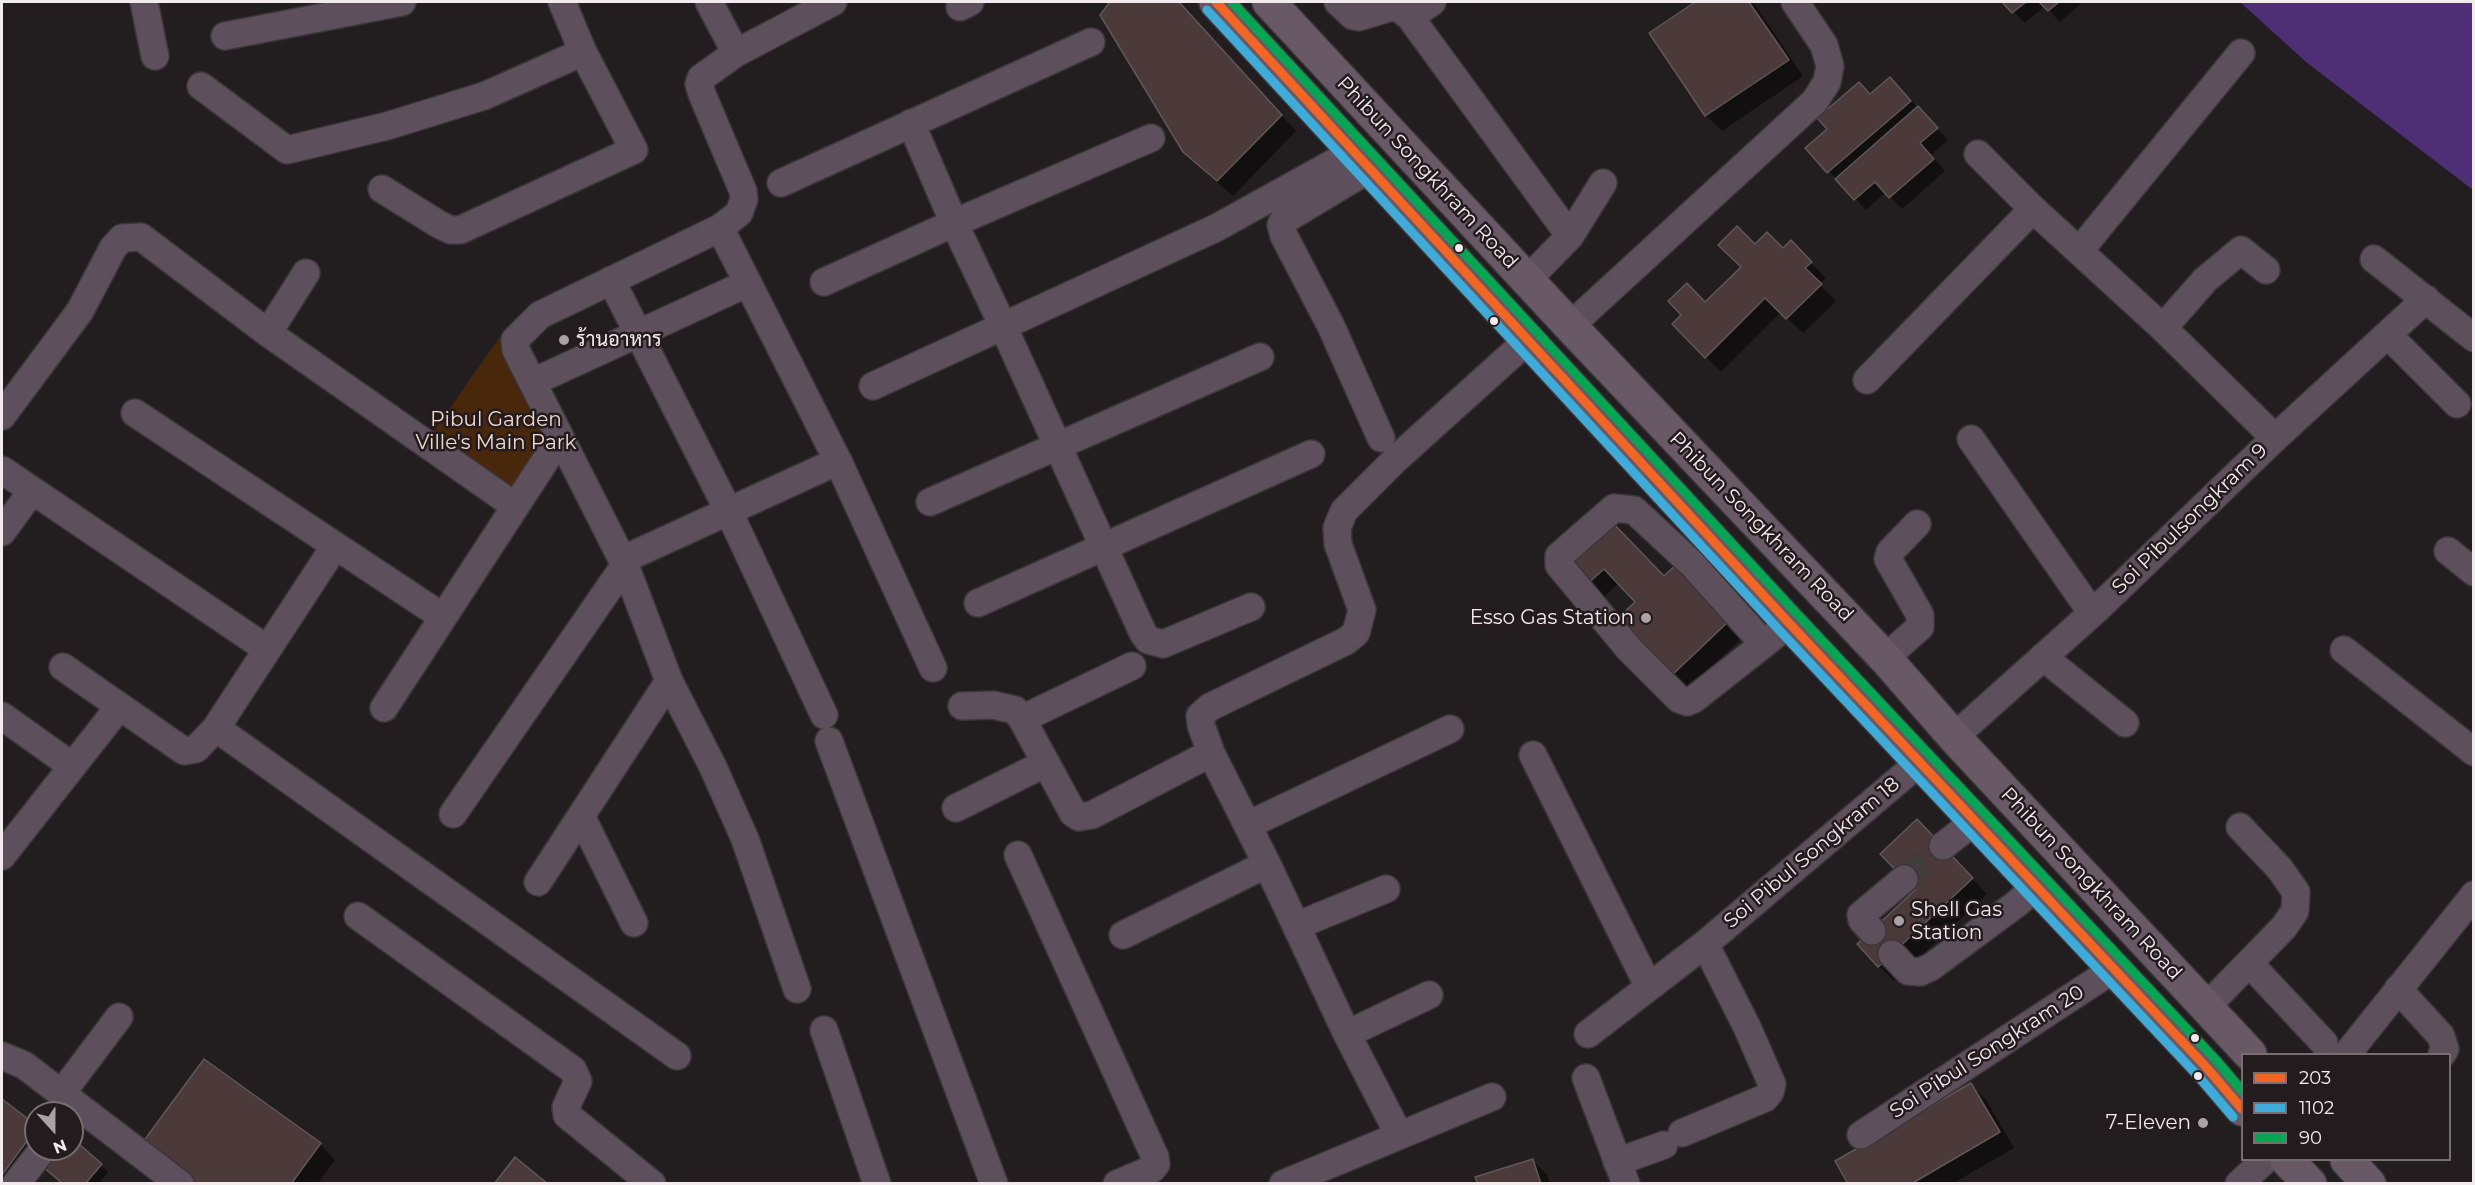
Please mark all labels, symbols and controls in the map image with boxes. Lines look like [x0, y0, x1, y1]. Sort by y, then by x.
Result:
street label: Phibun Songkhram Road [1332, 72, 1522, 274]
unlabelled marker [1453, 242, 1465, 254]
unlabelled marker [1488, 315, 1500, 327]
place label: ร้านอาหาร [576, 328, 662, 352]
marker: ร้านอาหาร [557, 333, 571, 347]
park label: Pibul Garden Ville's Main Park [415, 408, 577, 455]
street label: Phibun Songkhram Road [1664, 427, 1858, 627]
street label: Soi Pibulsongkram 9 [2107, 439, 2273, 599]
place label: Esso Gas Station [1470, 606, 1634, 630]
marker: Esso Gas Station [1639, 611, 1653, 625]
street label: Soi Pibul Songkram 18 [1719, 772, 1905, 934]
street label: Phibun Songkhram Road [1996, 783, 2186, 985]
place label: Shell Gas Station [1911, 898, 2002, 945]
marker: Shell Gas Station [1892, 914, 1906, 928]
street label: Soi Pibul Songkram 20 [1885, 980, 2089, 1124]
unlabelled marker [2189, 1032, 2201, 1044]
legend [2241, 1053, 2451, 1161]
text: 203 [2299, 1067, 2331, 1089]
unlabelled marker [2192, 1070, 2204, 1082]
text: 1102 [2299, 1097, 2334, 1119]
north arrow [24, 1101, 84, 1161]
place label: 7-Eleven [2106, 1111, 2191, 1135]
marker: 7-Eleven [2196, 1116, 2210, 1130]
text: 90 [2299, 1127, 2322, 1149]
text: N [50, 1135, 69, 1158]

